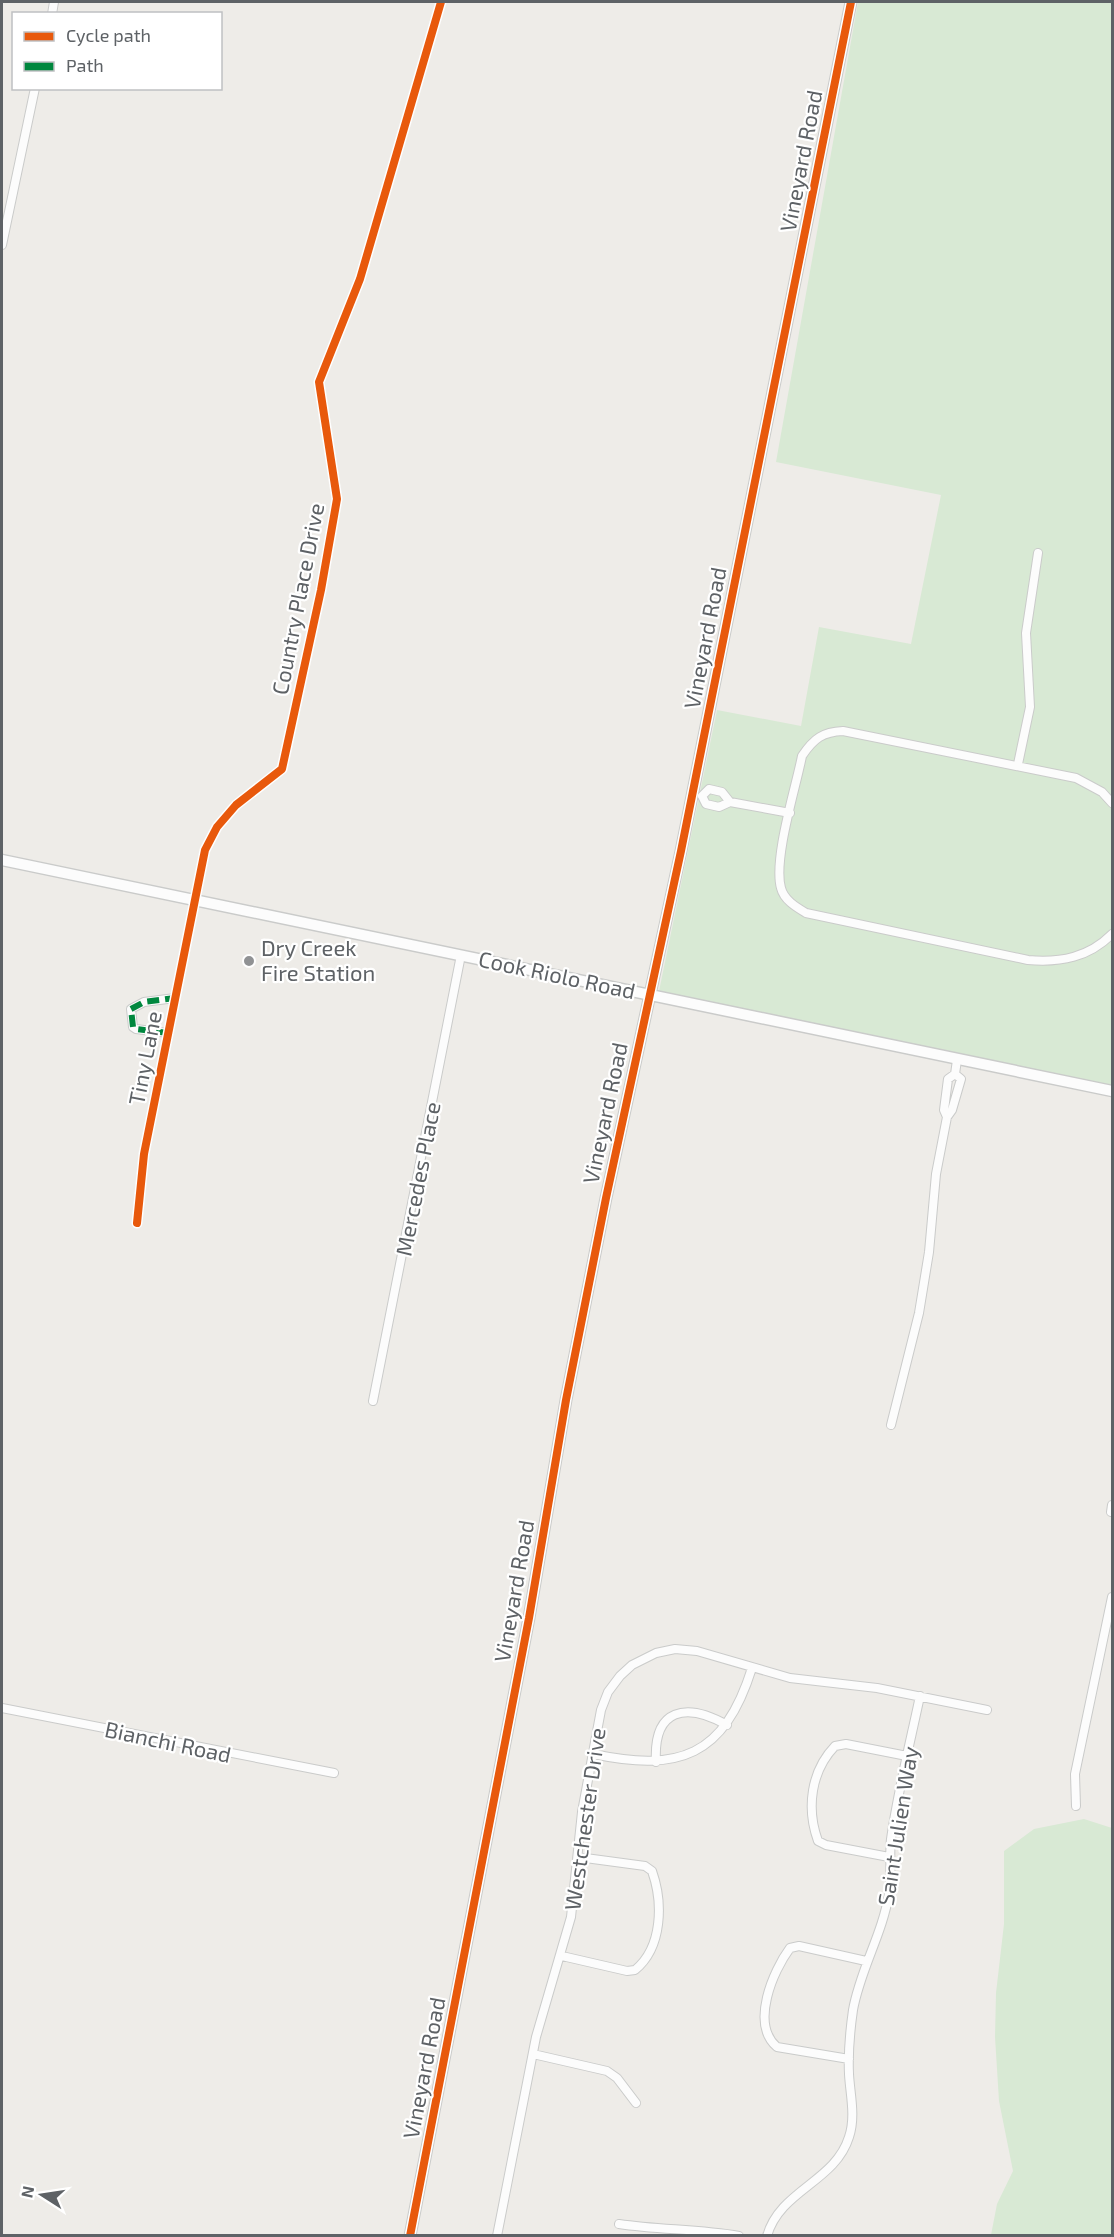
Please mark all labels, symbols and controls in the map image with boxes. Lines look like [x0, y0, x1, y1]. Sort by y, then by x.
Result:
legend [12, 12, 222, 90]
text: Cycle path [66, 24, 151, 46]
text: Path [66, 54, 104, 76]
street label: Vineyard Road [774, 88, 826, 234]
street label: Country Place Drive [266, 501, 328, 697]
street label: Vineyard Road [678, 565, 730, 711]
place label: Dry Creek Fire Station [261, 934, 375, 985]
street label: Cook Riolo Road [476, 945, 638, 1003]
marker: Dry Creek Fire Station [242, 954, 256, 968]
street label: Tiny Lane [122, 1009, 166, 1107]
street label: Vineyard Road [576, 1040, 632, 1186]
street label: Mercedes Place [389, 1100, 445, 1258]
street label: Vineyard Road [488, 1518, 538, 1664]
street label: Bianchi Road [103, 1715, 234, 1767]
street label: Westchester Drive [558, 1726, 610, 1912]
street label: Saint Julien Way [872, 1744, 923, 1907]
street label: Vineyard Road [397, 1995, 449, 2141]
north arrow [12, 2165, 72, 2225]
text: N [16, 2184, 37, 2199]

